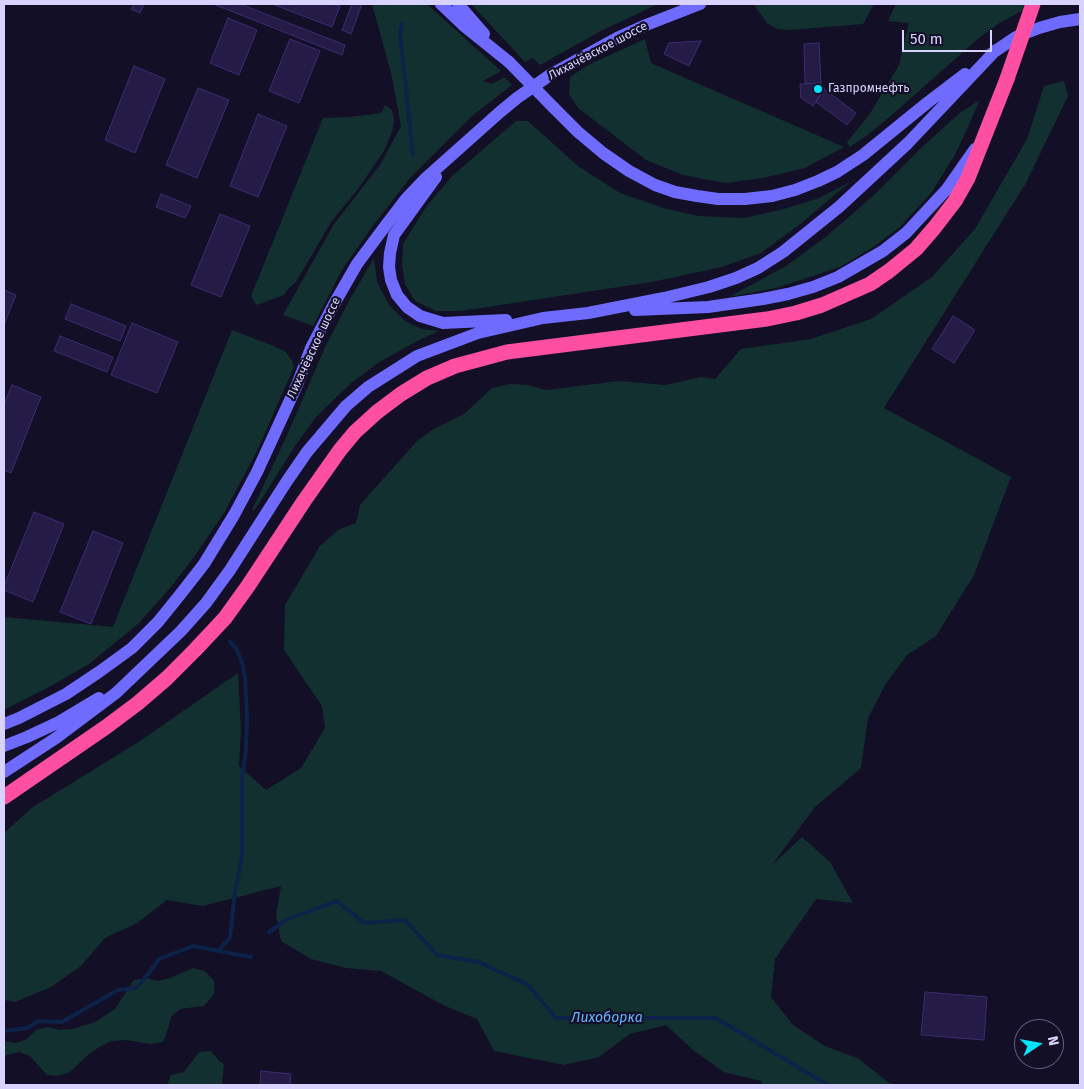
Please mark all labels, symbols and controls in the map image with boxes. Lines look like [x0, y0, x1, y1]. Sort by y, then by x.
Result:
street label: Лихачёвское шоссе [546, 19, 650, 83]
scale bar [904, 20, 994, 52]
text: 50 m [910, 30, 943, 48]
place label: Газпромнефть [828, 82, 909, 96]
marker: Газпромнефть [812, 83, 824, 95]
street label: Лихачёвское шоссе [284, 295, 344, 401]
water label: Лихоборка [571, 1010, 643, 1026]
north arrow [1014, 1019, 1064, 1069]
text: N [1044, 1035, 1062, 1047]

